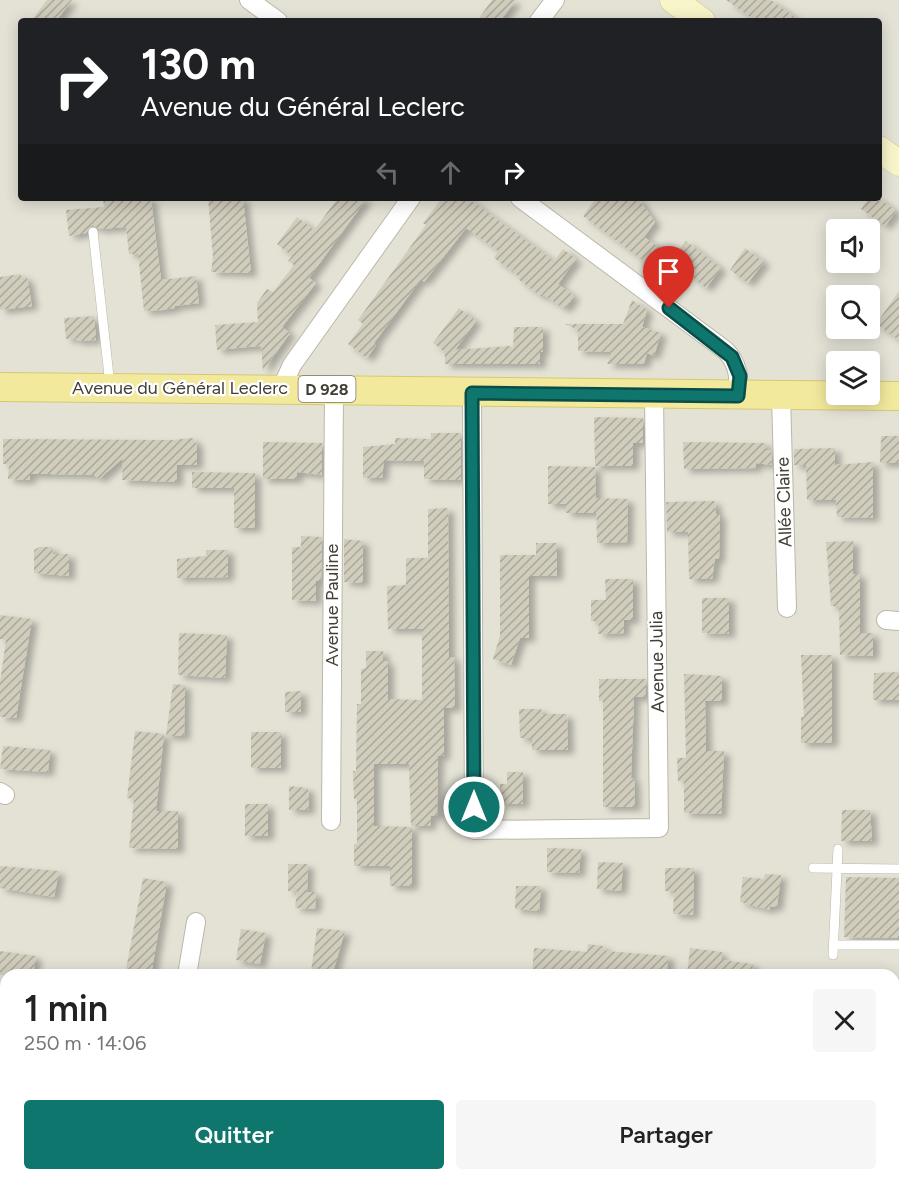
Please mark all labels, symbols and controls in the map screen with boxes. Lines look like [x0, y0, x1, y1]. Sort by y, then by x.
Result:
text: 130 m [141, 39, 256, 90]
icon: right [42, 42, 120, 120]
text: Avenue du Général Leclerc [141, 90, 465, 123]
icon: left [371, 156, 404, 189]
icon: ahead [434, 156, 467, 189]
icon: right [497, 156, 530, 189]
map controls [826, 219, 880, 405]
button: sound [826, 219, 880, 273]
pin [643, 246, 694, 308]
icon: arrive [652, 255, 685, 288]
button: search [826, 285, 880, 339]
button: layers [826, 351, 880, 405]
road number: D 928 [298, 376, 356, 402]
street label: Avenue du Général Leclerc [72, 377, 288, 399]
street label: Allée Claire [771, 456, 797, 548]
street label: Avenue Pauline [321, 543, 343, 666]
street label: Avenue Julia [645, 611, 669, 713]
position arrow [442, 775, 506, 839]
text: 1 min [24, 987, 108, 1030]
button: close [813, 989, 876, 1052]
text: 250 m · 14:06 [24, 1031, 146, 1055]
button: Quitter [24, 1100, 444, 1169]
button: Partager [456, 1100, 876, 1169]

